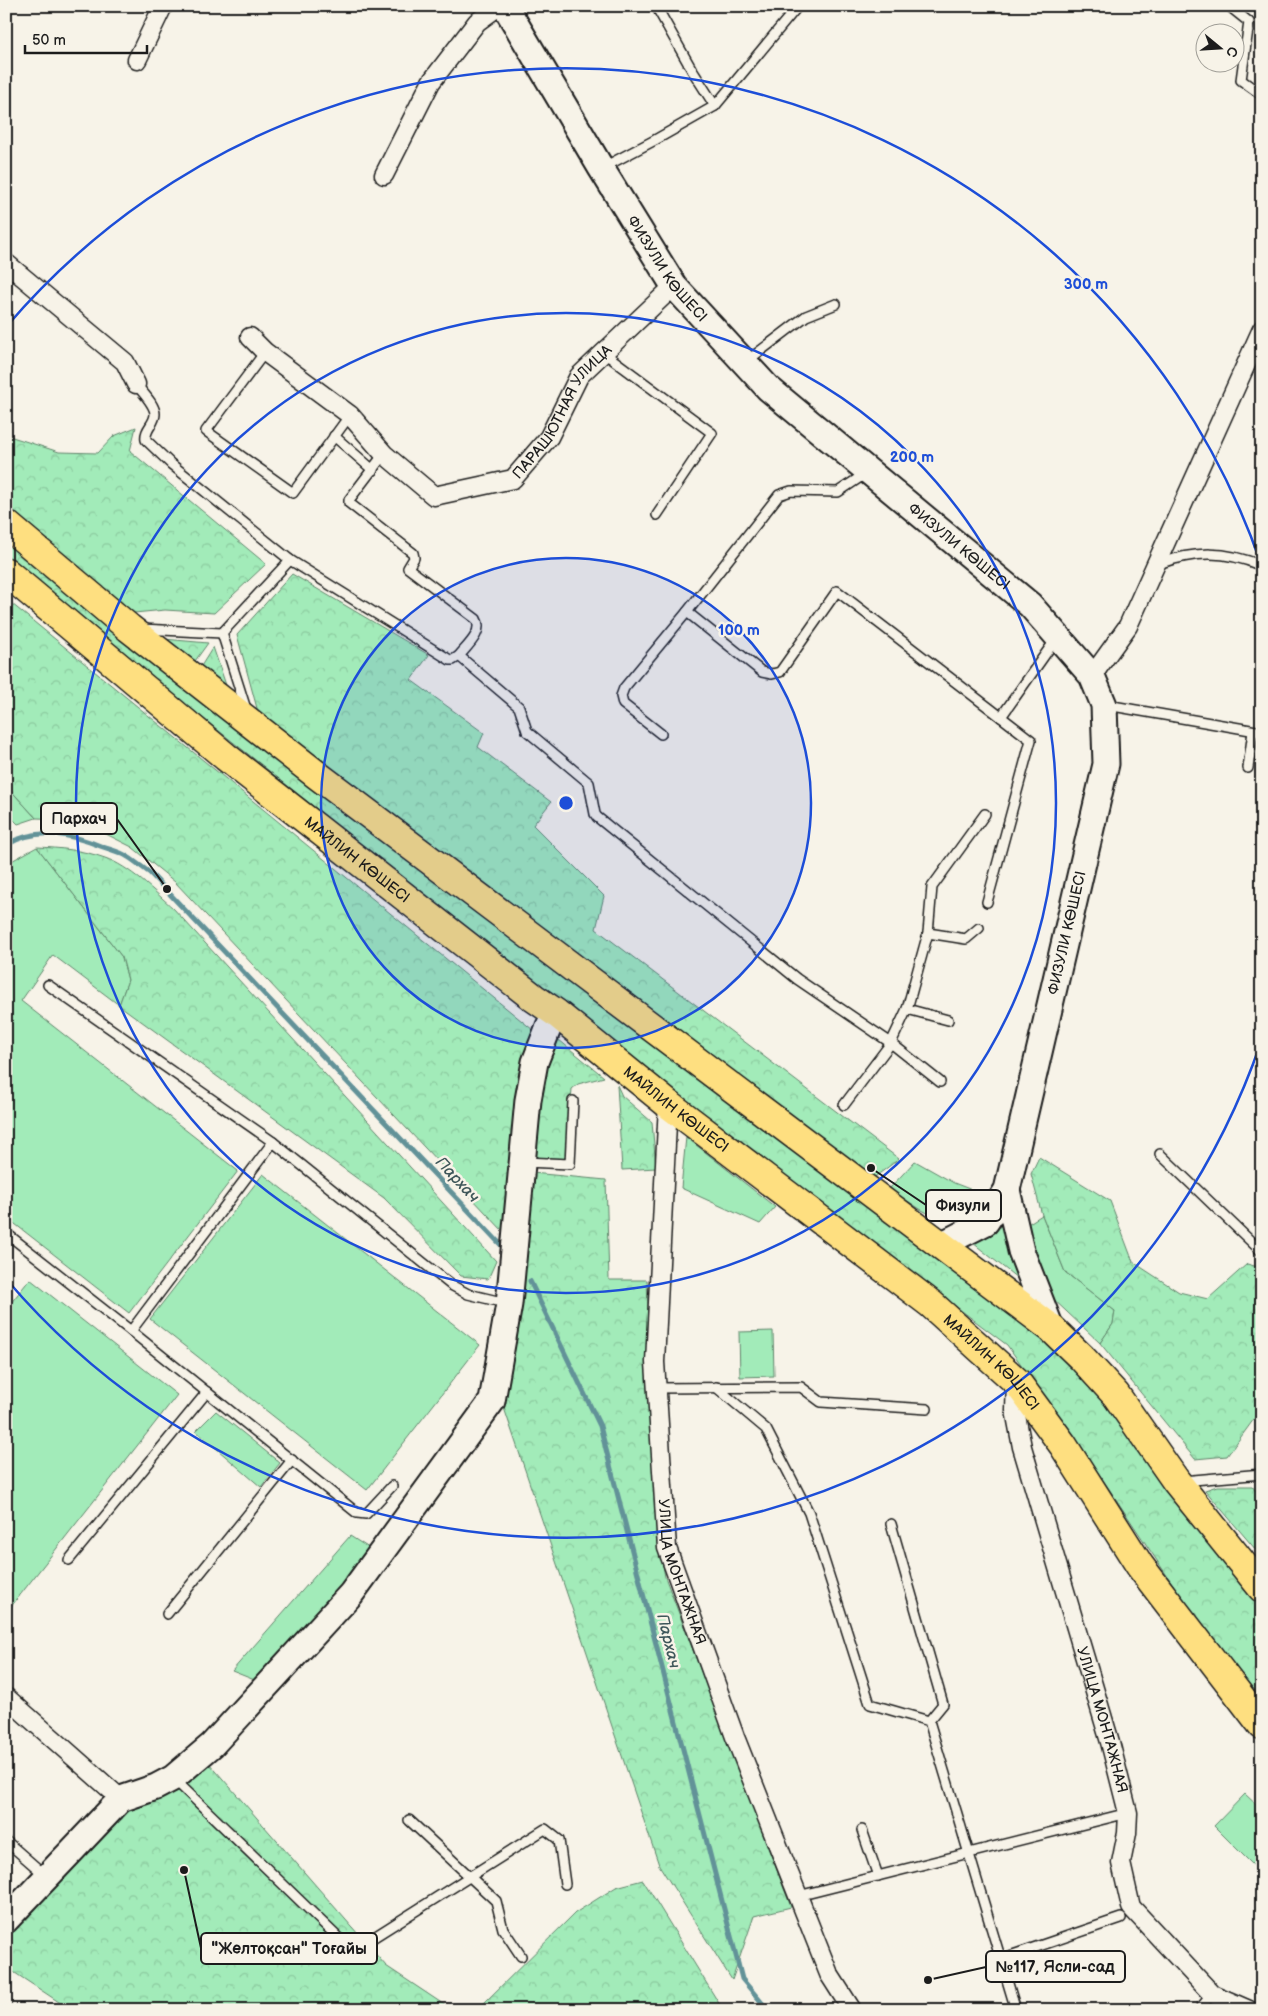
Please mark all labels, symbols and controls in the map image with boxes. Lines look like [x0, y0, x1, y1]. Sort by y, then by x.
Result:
scale bar [25, 22, 148, 54]
north arrow [1196, 22, 1246, 72]
text: 50 m [32, 31, 66, 50]
text: С [1222, 45, 1241, 59]
street label: ФИЗУЛИ КӨШЕСІ [623, 212, 712, 326]
text: 300 m [1064, 275, 1108, 294]
street label: ПАРАШЮТНАЯ УЛИЦА [508, 340, 616, 483]
text: 200 m [890, 448, 934, 467]
street label: ФИЗУЛИ КӨШЕСІ [904, 499, 1014, 594]
text: 100 m [718, 621, 760, 640]
centre of rings [557, 794, 575, 812]
callout: Пархач [41, 803, 117, 834]
text: Пархач [51, 810, 107, 829]
street label: МАЙЛИН КӨШЕСІ [301, 812, 414, 907]
street label: ФИЗУЛИ КӨШЕСІ [1044, 869, 1090, 997]
street label: МАЙЛИН КӨШЕСІ [619, 1062, 733, 1156]
water label: Пархач [431, 1153, 483, 1207]
callout: Физули [926, 1190, 1001, 1221]
text: Физули [936, 1197, 990, 1216]
street label: МАЙЛИН КӨШЕСІ [939, 1310, 1044, 1414]
street label: УЛИЦА МОНТАЖНАЯ [654, 1498, 710, 1647]
water label: Пархач [652, 1612, 684, 1670]
street label: УЛИЦА МОНТАЖНАЯ [1073, 1644, 1132, 1795]
callout: "Желтоқсан" Тоғайы [201, 1933, 377, 1964]
text: "Желтоқсан" Тоғайы [211, 1940, 367, 1959]
callout: №117, Ясли-сад [986, 1951, 1125, 1982]
text: №117, Ясли-сад [995, 1958, 1115, 1977]

